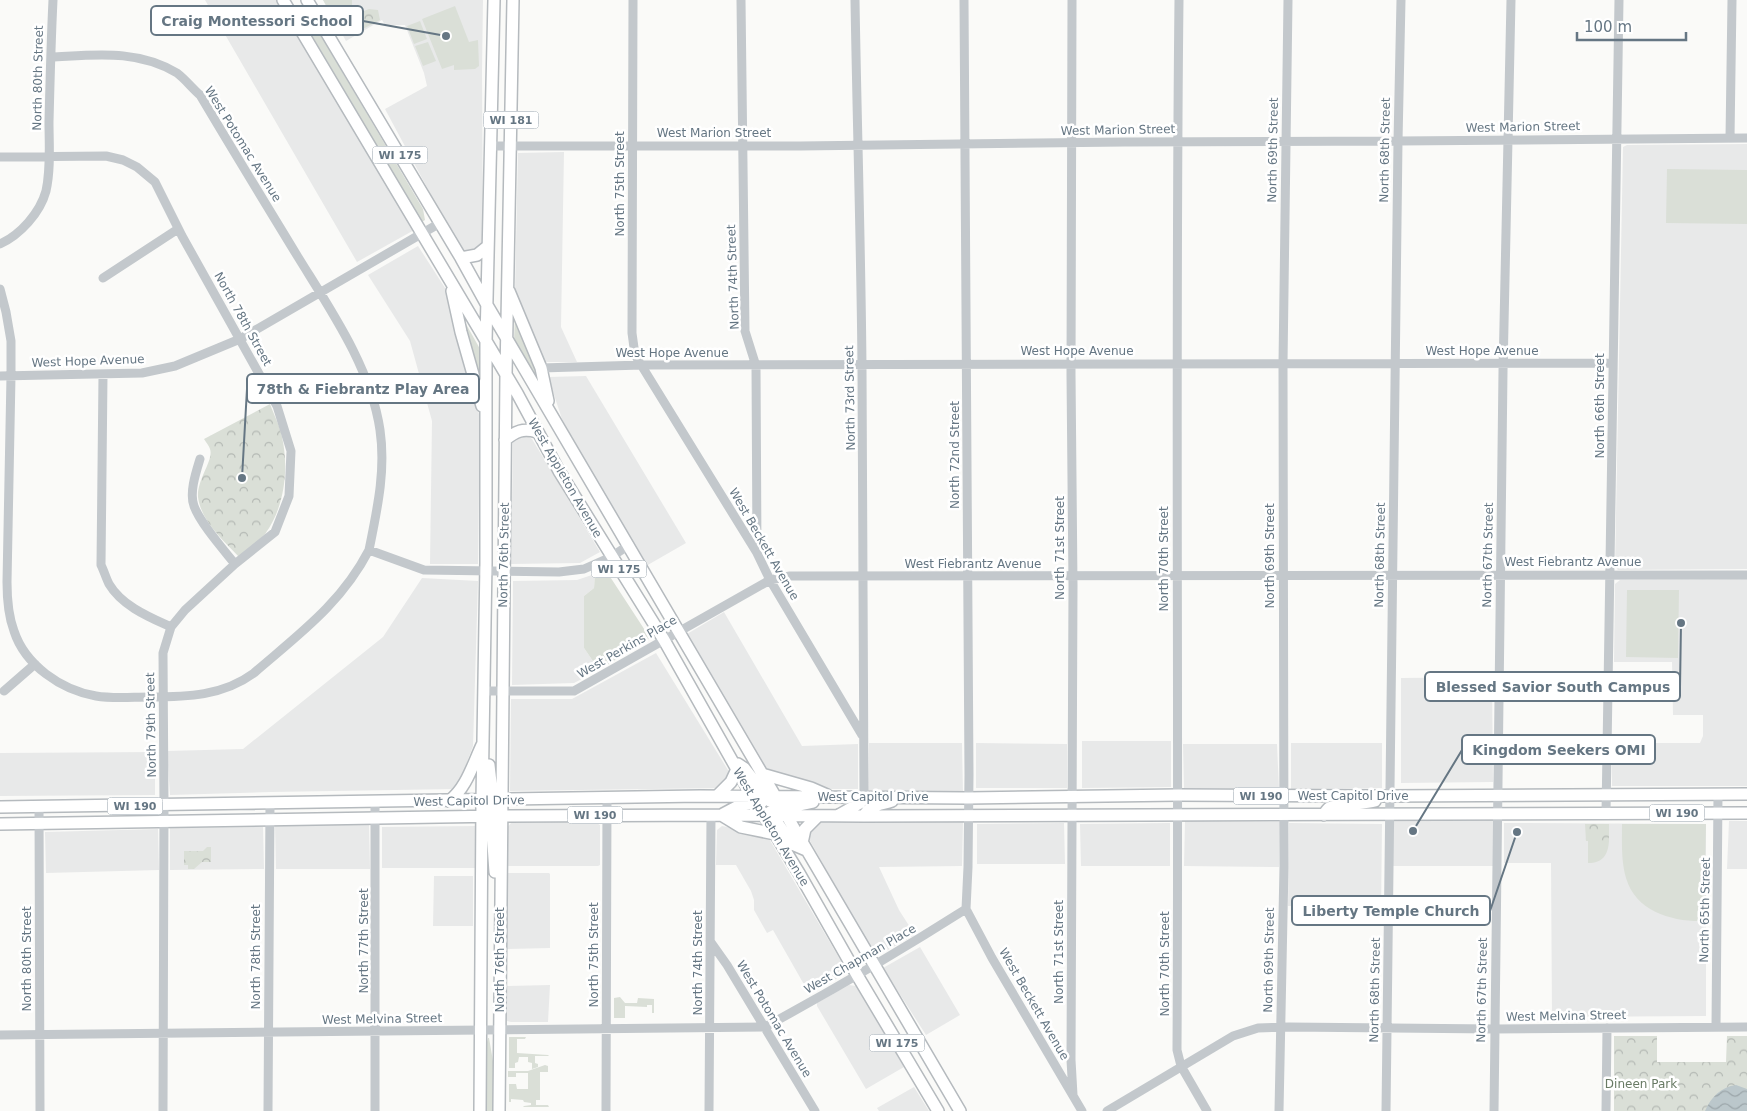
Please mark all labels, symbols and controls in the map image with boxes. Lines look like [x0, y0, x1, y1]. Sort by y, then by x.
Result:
callout: Craig Montessori School [151, 6, 363, 35]
scale bar [1577, 10, 1686, 42]
text: Craig Montessori School [161, 13, 353, 29]
text: 100 m [1584, 18, 1632, 36]
street label: North 80th Street [30, 25, 46, 131]
street label: West Potomac Avenue [202, 84, 284, 204]
street label: North 69th Street [1265, 97, 1281, 203]
street label: North 68th Street [1377, 97, 1393, 203]
road number: WI 181 [484, 112, 538, 128]
street label: West Marion Street [1466, 119, 1581, 135]
street label: West Marion Street [1061, 122, 1176, 138]
street label: West Marion Street [657, 126, 772, 140]
street label: North 75th Street [613, 131, 627, 237]
road number: WI 175 [372, 146, 428, 164]
street label: North 74th Street [724, 224, 742, 330]
street label: North 78th Street [211, 270, 275, 369]
street label: West Hope Avenue [1020, 344, 1134, 358]
street label: West Hope Avenue [1425, 344, 1539, 358]
street label: North 73rd Street [842, 345, 858, 451]
street label: West Hope Avenue [615, 346, 729, 360]
street label: West Hope Avenue [31, 352, 145, 370]
street label: North 66th Street [1593, 353, 1607, 459]
callout: 78th & Fiebrantz Play Area [247, 374, 479, 403]
text: 78th & Fiebrantz Play Area [257, 381, 469, 397]
street label: North 72nd Street [948, 401, 962, 509]
street label: West Appleton Avenue [525, 416, 605, 540]
street label: West Beckett Avenue [726, 485, 802, 603]
street label: North 71st Street [1053, 496, 1067, 600]
street label: North 76th Street [496, 502, 512, 608]
street label: North 68th Street [1372, 502, 1388, 608]
street label: North 67th Street [1480, 502, 1496, 608]
street label: North 69th Street [1263, 503, 1277, 609]
street label: North 70th Street [1157, 506, 1171, 612]
street label: West Fiebrantz Avenue [1505, 555, 1641, 569]
street label: West Fiebrantz Avenue [905, 557, 1041, 571]
road number: WI 175 [592, 560, 646, 578]
street label: West Perkins Place [575, 613, 679, 681]
street label: North 79th Street [143, 672, 159, 778]
callout: Blessed Savior South Campus [1425, 672, 1680, 701]
text: Blessed Savior South Campus [1436, 679, 1670, 695]
callout: Kingdom Seekers OMI [1462, 735, 1655, 764]
text: Kingdom Seekers OMI [1472, 742, 1646, 758]
street label: West Appleton Avenue [730, 765, 812, 889]
road number: WI 190 [1234, 788, 1288, 804]
street label: West Capitol Drive [1297, 789, 1409, 803]
street label: West Capitol Drive [817, 790, 929, 804]
street label: West Capitol Drive [413, 793, 525, 809]
road number: WI 190 [108, 798, 162, 814]
road number: WI 190 [1650, 804, 1704, 821]
road number: WI 190 [568, 806, 622, 824]
street label: North 65th Street [1697, 857, 1713, 963]
street label: North 77th Street [357, 888, 371, 994]
callout: Liberty Temple Church [1292, 896, 1490, 925]
street label: North 71st Street [1052, 900, 1066, 1004]
street label: North 75th Street [587, 902, 601, 1008]
text: Liberty Temple Church [1302, 903, 1480, 919]
street label: North 78th Street [249, 904, 263, 1010]
street label: North 80th Street [20, 906, 34, 1012]
street label: North 76th Street [493, 907, 507, 1013]
street label: North 69th Street [1261, 907, 1277, 1013]
street label: North 74th Street [691, 910, 705, 1016]
street label: North 70th Street [1158, 911, 1172, 1017]
street label: West Chapman Place [802, 921, 918, 997]
street label: North 68th Street [1367, 937, 1383, 1043]
street label: North 67th Street [1474, 937, 1490, 1043]
street label: West Beckett Avenue [996, 945, 1072, 1063]
street label: West Potomac Avenue [734, 958, 814, 1080]
street label: West Melvina Street [1506, 1008, 1626, 1024]
street label: West Melvina Street [322, 1011, 442, 1027]
road number: WI 175 [870, 1034, 924, 1052]
park label: Dineen Park [1605, 1077, 1677, 1091]

